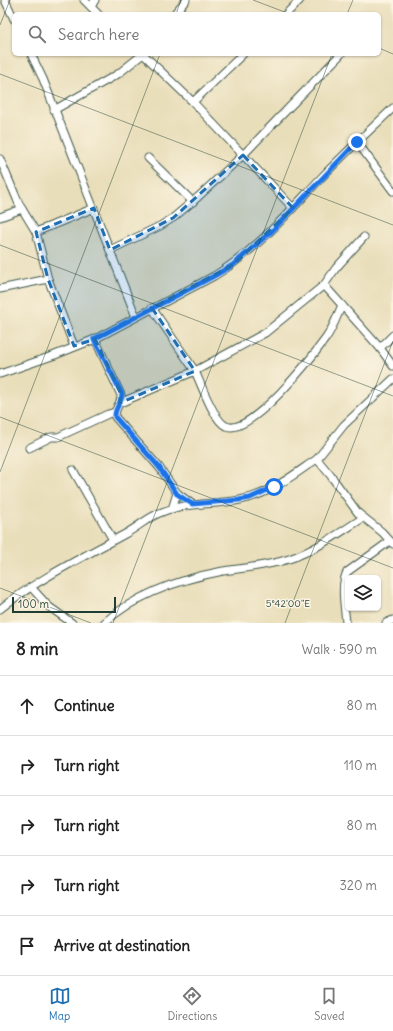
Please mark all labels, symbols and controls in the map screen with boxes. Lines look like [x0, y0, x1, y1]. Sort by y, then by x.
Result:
search box [12, 12, 381, 56]
icon: search [26, 23, 48, 45]
text: Search here [58, 25, 139, 44]
route end [348, 133, 366, 151]
route start [265, 478, 283, 496]
map controls [345, 575, 381, 611]
button: layers [345, 575, 381, 611]
scale bar [12, 595, 116, 614]
text: 100 m [18, 597, 49, 611]
text: 5°42'00"E [266, 597, 310, 610]
text: 8 min [16, 638, 58, 660]
text: Walk · 590 m [302, 641, 377, 658]
icon: ahead [16, 695, 38, 717]
text: Continue [54, 696, 115, 715]
text: 80 m [346, 697, 377, 714]
icon: right [16, 755, 38, 777]
text: Turn right [54, 756, 119, 775]
text: 110 m [344, 757, 377, 774]
icon: right [16, 815, 38, 837]
text: Turn right [54, 816, 119, 835]
text: 80 m [346, 817, 377, 834]
icon: right [16, 875, 38, 897]
text: Turn right [54, 876, 119, 895]
text: 320 m [339, 877, 377, 894]
icon: arrive [16, 935, 38, 957]
text: Arrive at destination [54, 936, 190, 955]
tab: Map [49, 985, 71, 1023]
tab: Directions [168, 985, 217, 1023]
tab: Saved [314, 985, 344, 1023]

